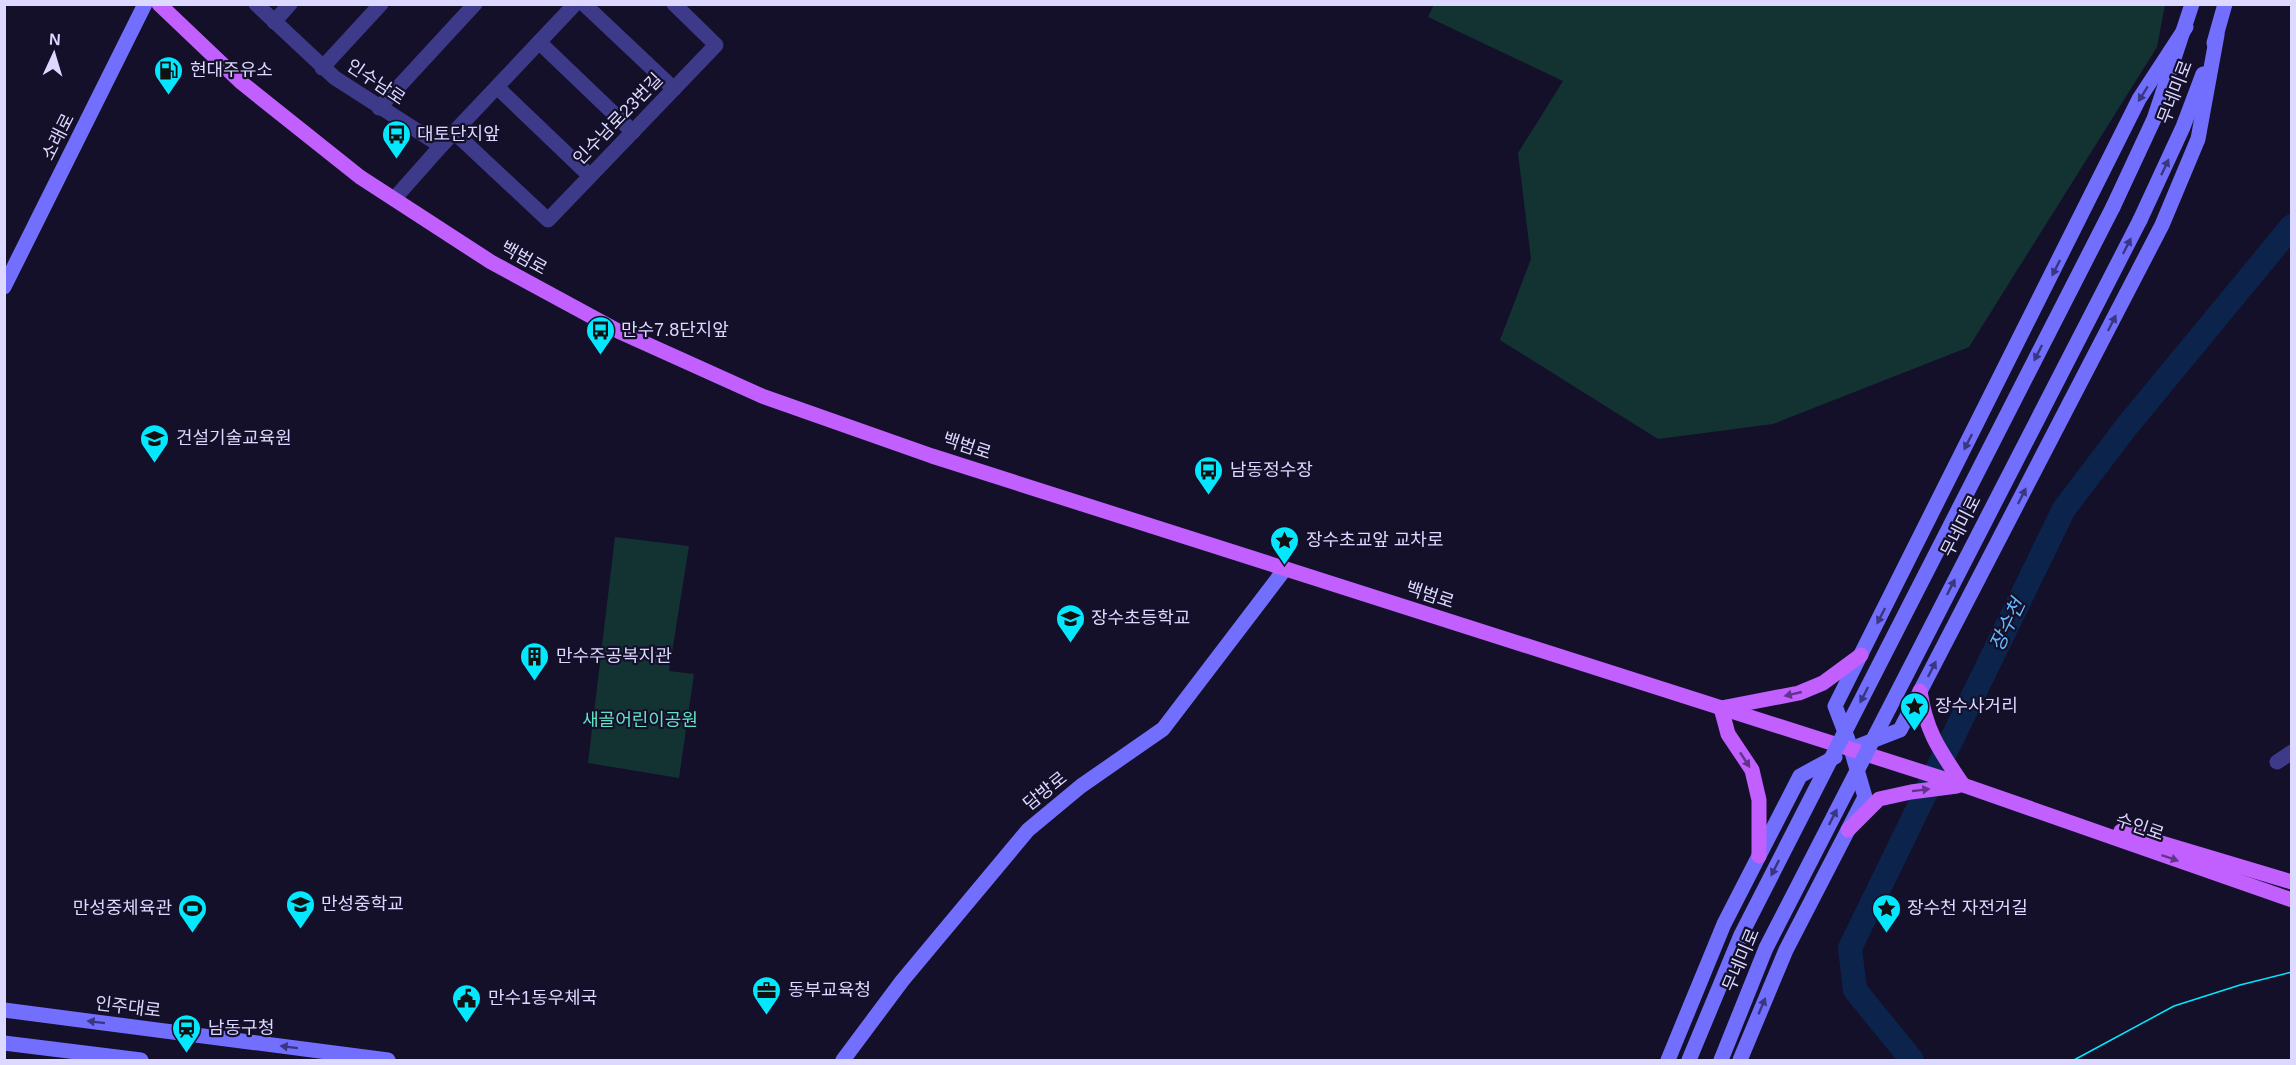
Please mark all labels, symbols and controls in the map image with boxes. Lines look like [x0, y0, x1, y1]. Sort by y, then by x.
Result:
north arrow [24, 24, 84, 84]
text: N [49, 31, 61, 48]
fuel station icon: 현대주유소 [153, 54, 185, 96]
street label: 인수남로 [343, 55, 409, 109]
street label: 무네미로 [2154, 57, 2196, 127]
place label: 현대주유소 [190, 60, 273, 80]
street label: 인수남로23번길 [569, 69, 667, 169]
one-way arrow [2138, 85, 2149, 102]
street label: 소래로 [38, 110, 78, 164]
bus stop icon: 대토단지앞 [380, 118, 412, 160]
place label: 대토단지앞 [417, 124, 500, 144]
one-way arrow [2160, 158, 2169, 175]
street label: 백범로 [497, 237, 551, 279]
one-way arrow [2122, 237, 2132, 254]
one-way arrow [2051, 259, 2060, 276]
bus stop icon: 만수7.8단지앞 [584, 314, 616, 356]
one-way arrow [2107, 314, 2117, 331]
place label: 만수7.8단지앞 [621, 320, 729, 340]
one-way arrow [2034, 344, 2043, 361]
school or university icon: 건설기술교육원 [139, 422, 171, 464]
place label: 건설기술교육원 [176, 428, 292, 448]
street label: 백범로 [940, 429, 994, 463]
one-way arrow [1963, 434, 1973, 451]
bus stop icon: 남동정수장 [1193, 454, 1225, 496]
place label: 남동정수장 [1230, 460, 1313, 480]
one-way arrow [2017, 487, 2027, 504]
street label: 무네미로 [1937, 492, 1985, 560]
place icon: 장수초교앞 교차로 [1269, 524, 1301, 566]
place label: 장수초교앞 교차로 [1306, 530, 1443, 550]
street label: 백범로 [1403, 578, 1457, 612]
one-way arrow [1946, 579, 1956, 596]
water label: 장수천 [1985, 593, 2030, 655]
school or university icon: 장수초등학교 [1054, 602, 1086, 644]
place label: 장수초등학교 [1091, 608, 1190, 628]
one-way arrow [1876, 608, 1885, 625]
building icon: 만수주공복지관 [519, 640, 551, 682]
place label: 만수주공복지관 [556, 646, 672, 666]
one-way arrow [1927, 660, 1937, 677]
one-way arrow [1859, 686, 1868, 703]
one-way arrow [1784, 689, 1802, 699]
place icon: 장수사거리 [1898, 690, 1930, 732]
place label: 장수사거리 [1935, 696, 2018, 716]
park label: 새골어린이공원 [582, 710, 698, 730]
one-way arrow [1739, 752, 1750, 768]
street label: 담방로 [1019, 768, 1071, 814]
one-way arrow [1912, 786, 1931, 795]
one-way arrow [1828, 808, 1838, 825]
street label: 수인로 [2113, 809, 2167, 845]
one-way arrow [2161, 854, 2179, 864]
one-way arrow [1770, 860, 1780, 877]
school or university icon: 만성중학교 [284, 888, 316, 930]
sports icon: 만성중체육관 [177, 892, 209, 934]
place icon: 장수천 자전거길 [1870, 892, 1902, 934]
place label: 만성중학교 [321, 894, 404, 914]
place label: 만성중체육관 [73, 898, 172, 918]
place label: 장수천 자전거길 [1907, 898, 2028, 918]
street label: 무네미로 [1719, 926, 1763, 994]
office icon: 동부교육청 [751, 974, 783, 1016]
place label: 동부교육청 [788, 980, 871, 1000]
public building icon: 만수1동우체국 [451, 982, 483, 1024]
place label: 만수1동우체국 [488, 988, 597, 1008]
street label: 인주대로 [94, 993, 162, 1021]
one-way arrow [1757, 997, 1767, 1015]
station icon: 남동구청 [171, 1012, 203, 1054]
one-way arrow [86, 1017, 105, 1027]
place label: 남동구청 [208, 1018, 274, 1038]
one-way arrow [279, 1043, 298, 1052]

